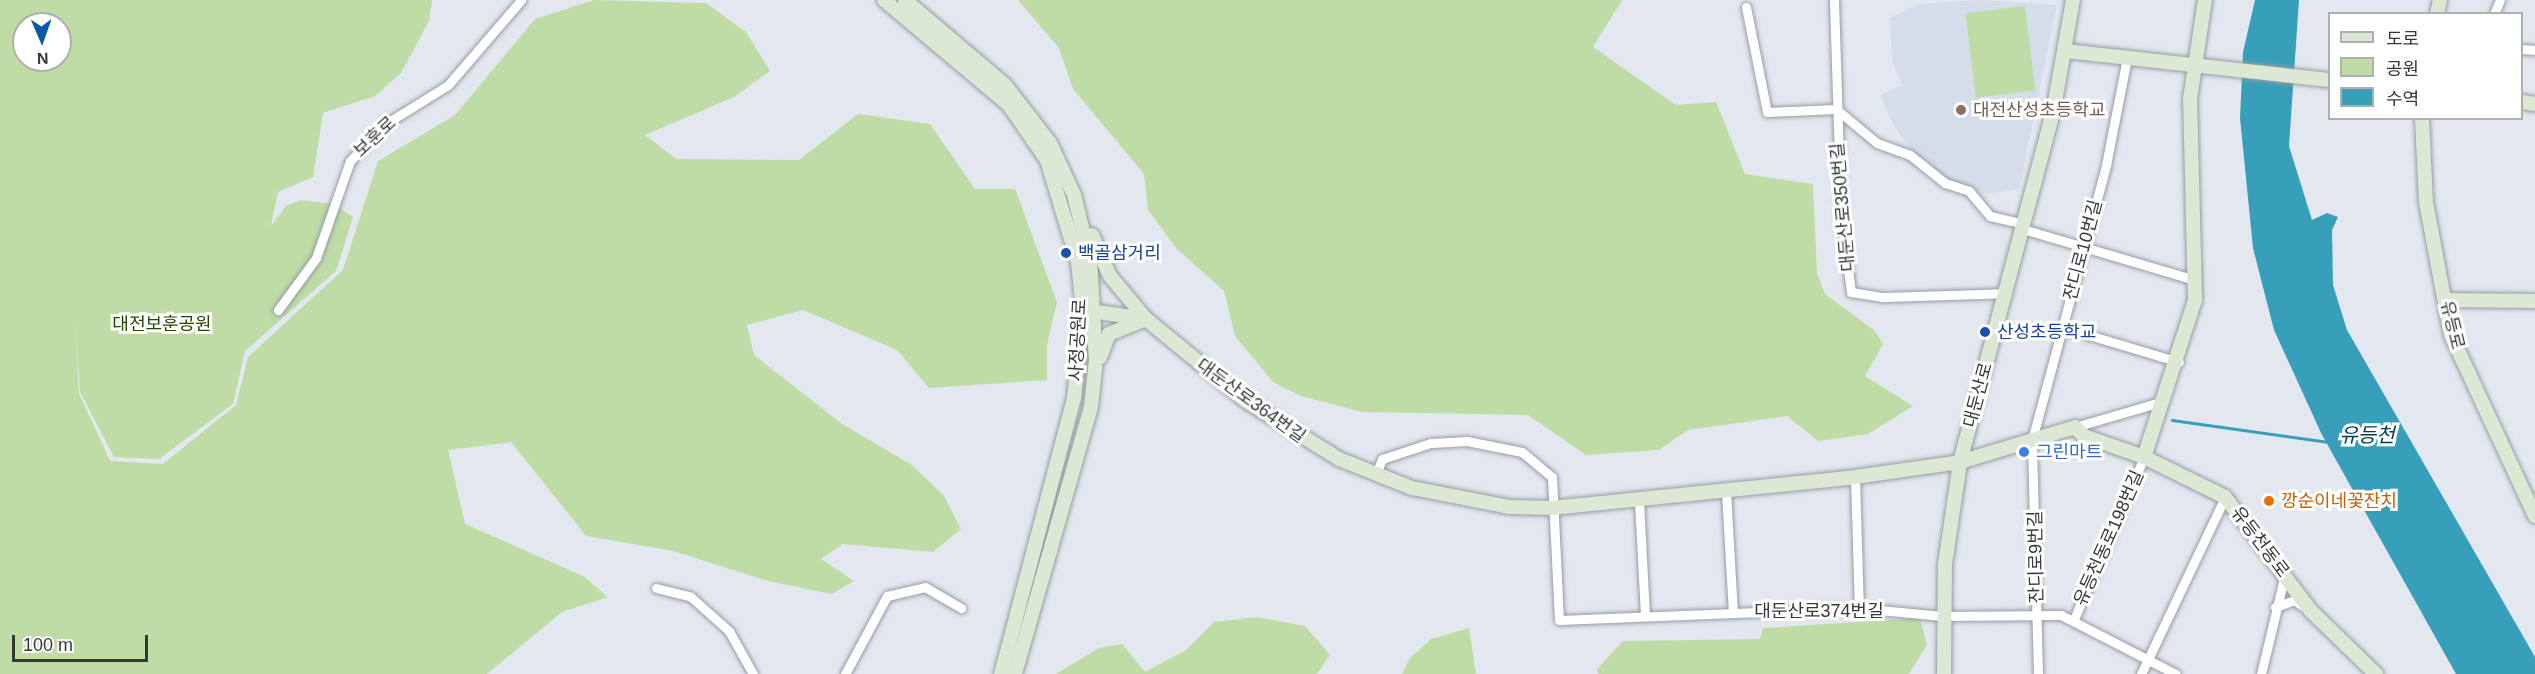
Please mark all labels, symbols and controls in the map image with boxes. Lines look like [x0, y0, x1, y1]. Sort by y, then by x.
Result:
north arrow [12, 12, 72, 72]
legend [2328, 12, 2523, 120]
text: 도로 [2386, 29, 2419, 49]
text: N [37, 50, 49, 67]
text: 공원 [2386, 59, 2419, 79]
text: 수역 [2386, 89, 2419, 109]
place label: 대전산성초등학교 [1973, 99, 2105, 121]
marker: 대전산성초등학교 [1954, 103, 1968, 117]
street label: 보훈로 [349, 112, 401, 162]
street label: 대둔산로350번길 [1827, 142, 1859, 272]
street label: 잔디로10번길 [2059, 198, 2107, 302]
place label: 백골삼거리 [1078, 242, 1161, 264]
marker: 백골삼거리 [1059, 246, 1073, 260]
street label: 사정공원로 [1065, 298, 1091, 382]
street label: 유등로 [2436, 298, 2468, 352]
park label: 대전보훈공원 [112, 313, 212, 335]
place label: 산성초등학교 [1997, 321, 2096, 343]
marker: 산성초등학교 [1978, 325, 1992, 339]
street label: 대둔산로364번길 [1192, 354, 1310, 448]
street label: 대둔산로 [1959, 360, 1997, 430]
water label: 유등천 [2339, 423, 2395, 447]
place label: 그린마트 [2036, 441, 2102, 463]
marker: 그린마트 [2017, 445, 2031, 459]
street label: 유등천동로198번길 [2069, 467, 2149, 609]
place label: 깡순이네꽃잔치 [2281, 490, 2397, 512]
marker: 깡순이네꽃잔치 [2262, 494, 2276, 508]
street label: 유등천동로 [2226, 502, 2294, 582]
street label: 잔디로9번길 [2024, 510, 2048, 604]
street label: 대둔산로374번길 [1754, 600, 1884, 622]
scale bar [15, 623, 152, 661]
text: 100 m [23, 635, 73, 655]

